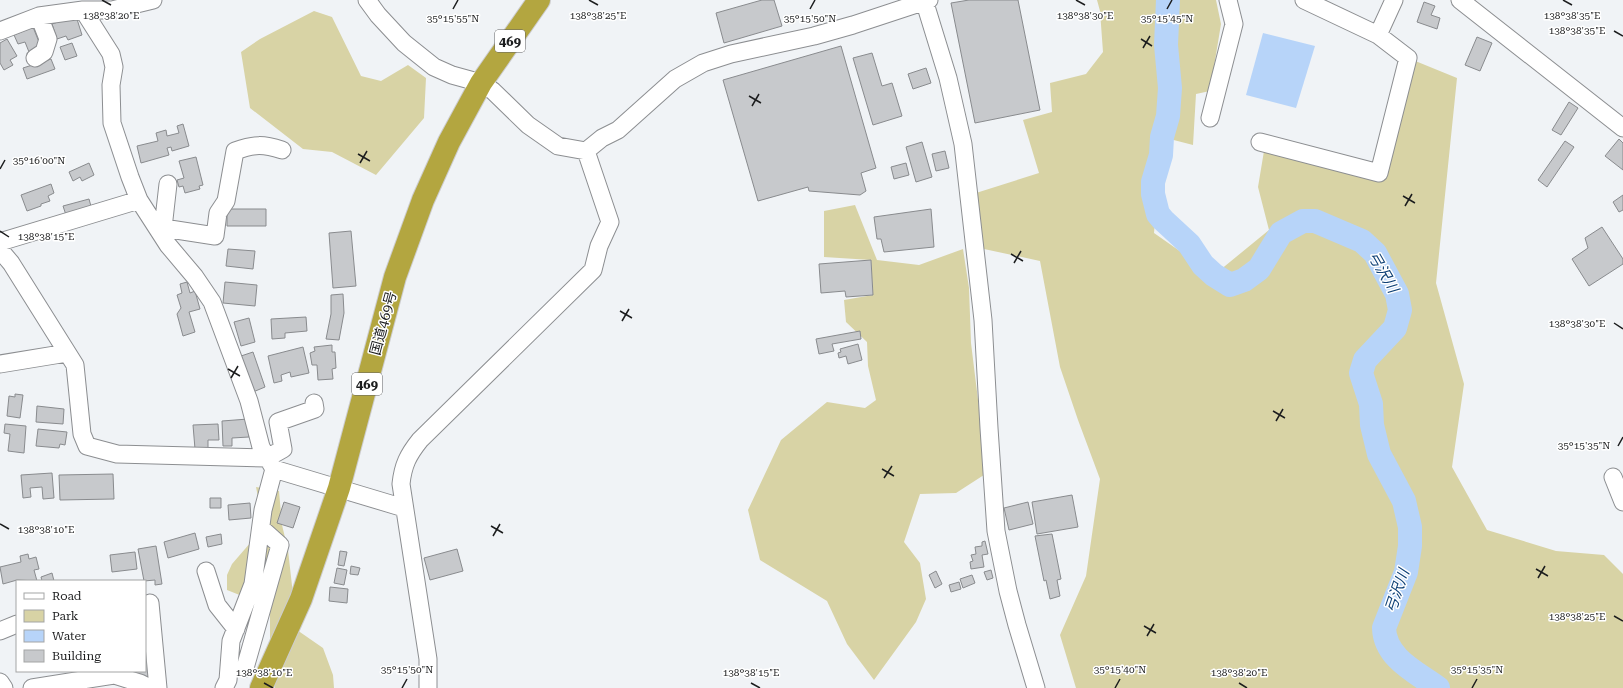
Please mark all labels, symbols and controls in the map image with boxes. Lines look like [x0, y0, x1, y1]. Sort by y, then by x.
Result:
text: 138°38'20"E [83, 10, 139, 21]
text: 138°38'25"E [570, 10, 626, 21]
text: 138°38'30"E [1057, 10, 1113, 21]
text: 138°38'35"E [1544, 10, 1600, 21]
text: 35°15'55"N [427, 13, 479, 24]
text: 35°15'50"N [784, 13, 836, 24]
text: 35°15'45"N [1141, 13, 1193, 24]
text: 138°38'35"E [1549, 25, 1605, 36]
road number: 469 [495, 30, 525, 52]
text: 35°16'00"N [13, 155, 65, 166]
text: 138°38'15"E [18, 231, 74, 242]
water label: 弓沢川 [1364, 248, 1403, 298]
street label: 国道469号 [367, 289, 399, 357]
text: 138°38'30"E [1549, 318, 1605, 329]
road number: 469 [352, 373, 382, 395]
text: 35°15'35"N [1558, 440, 1610, 451]
text: 138°38'10"E [18, 524, 74, 535]
water label: 弓沢川 [1381, 565, 1413, 615]
legend [16, 580, 146, 672]
text: Road [52, 589, 82, 603]
text: Park [52, 609, 79, 623]
text: 138°38'25"E [1549, 611, 1605, 622]
text: Water [52, 629, 86, 643]
text: Building [52, 649, 101, 663]
text: 35°15'50"N [381, 664, 433, 675]
text: 35°15'40"N [1094, 664, 1146, 675]
text: 35°15'35"N [1451, 664, 1503, 675]
text: 138°38'10"E [236, 667, 292, 678]
text: 138°38'15"E [723, 667, 779, 678]
text: 138°38'20"E [1211, 667, 1267, 678]

